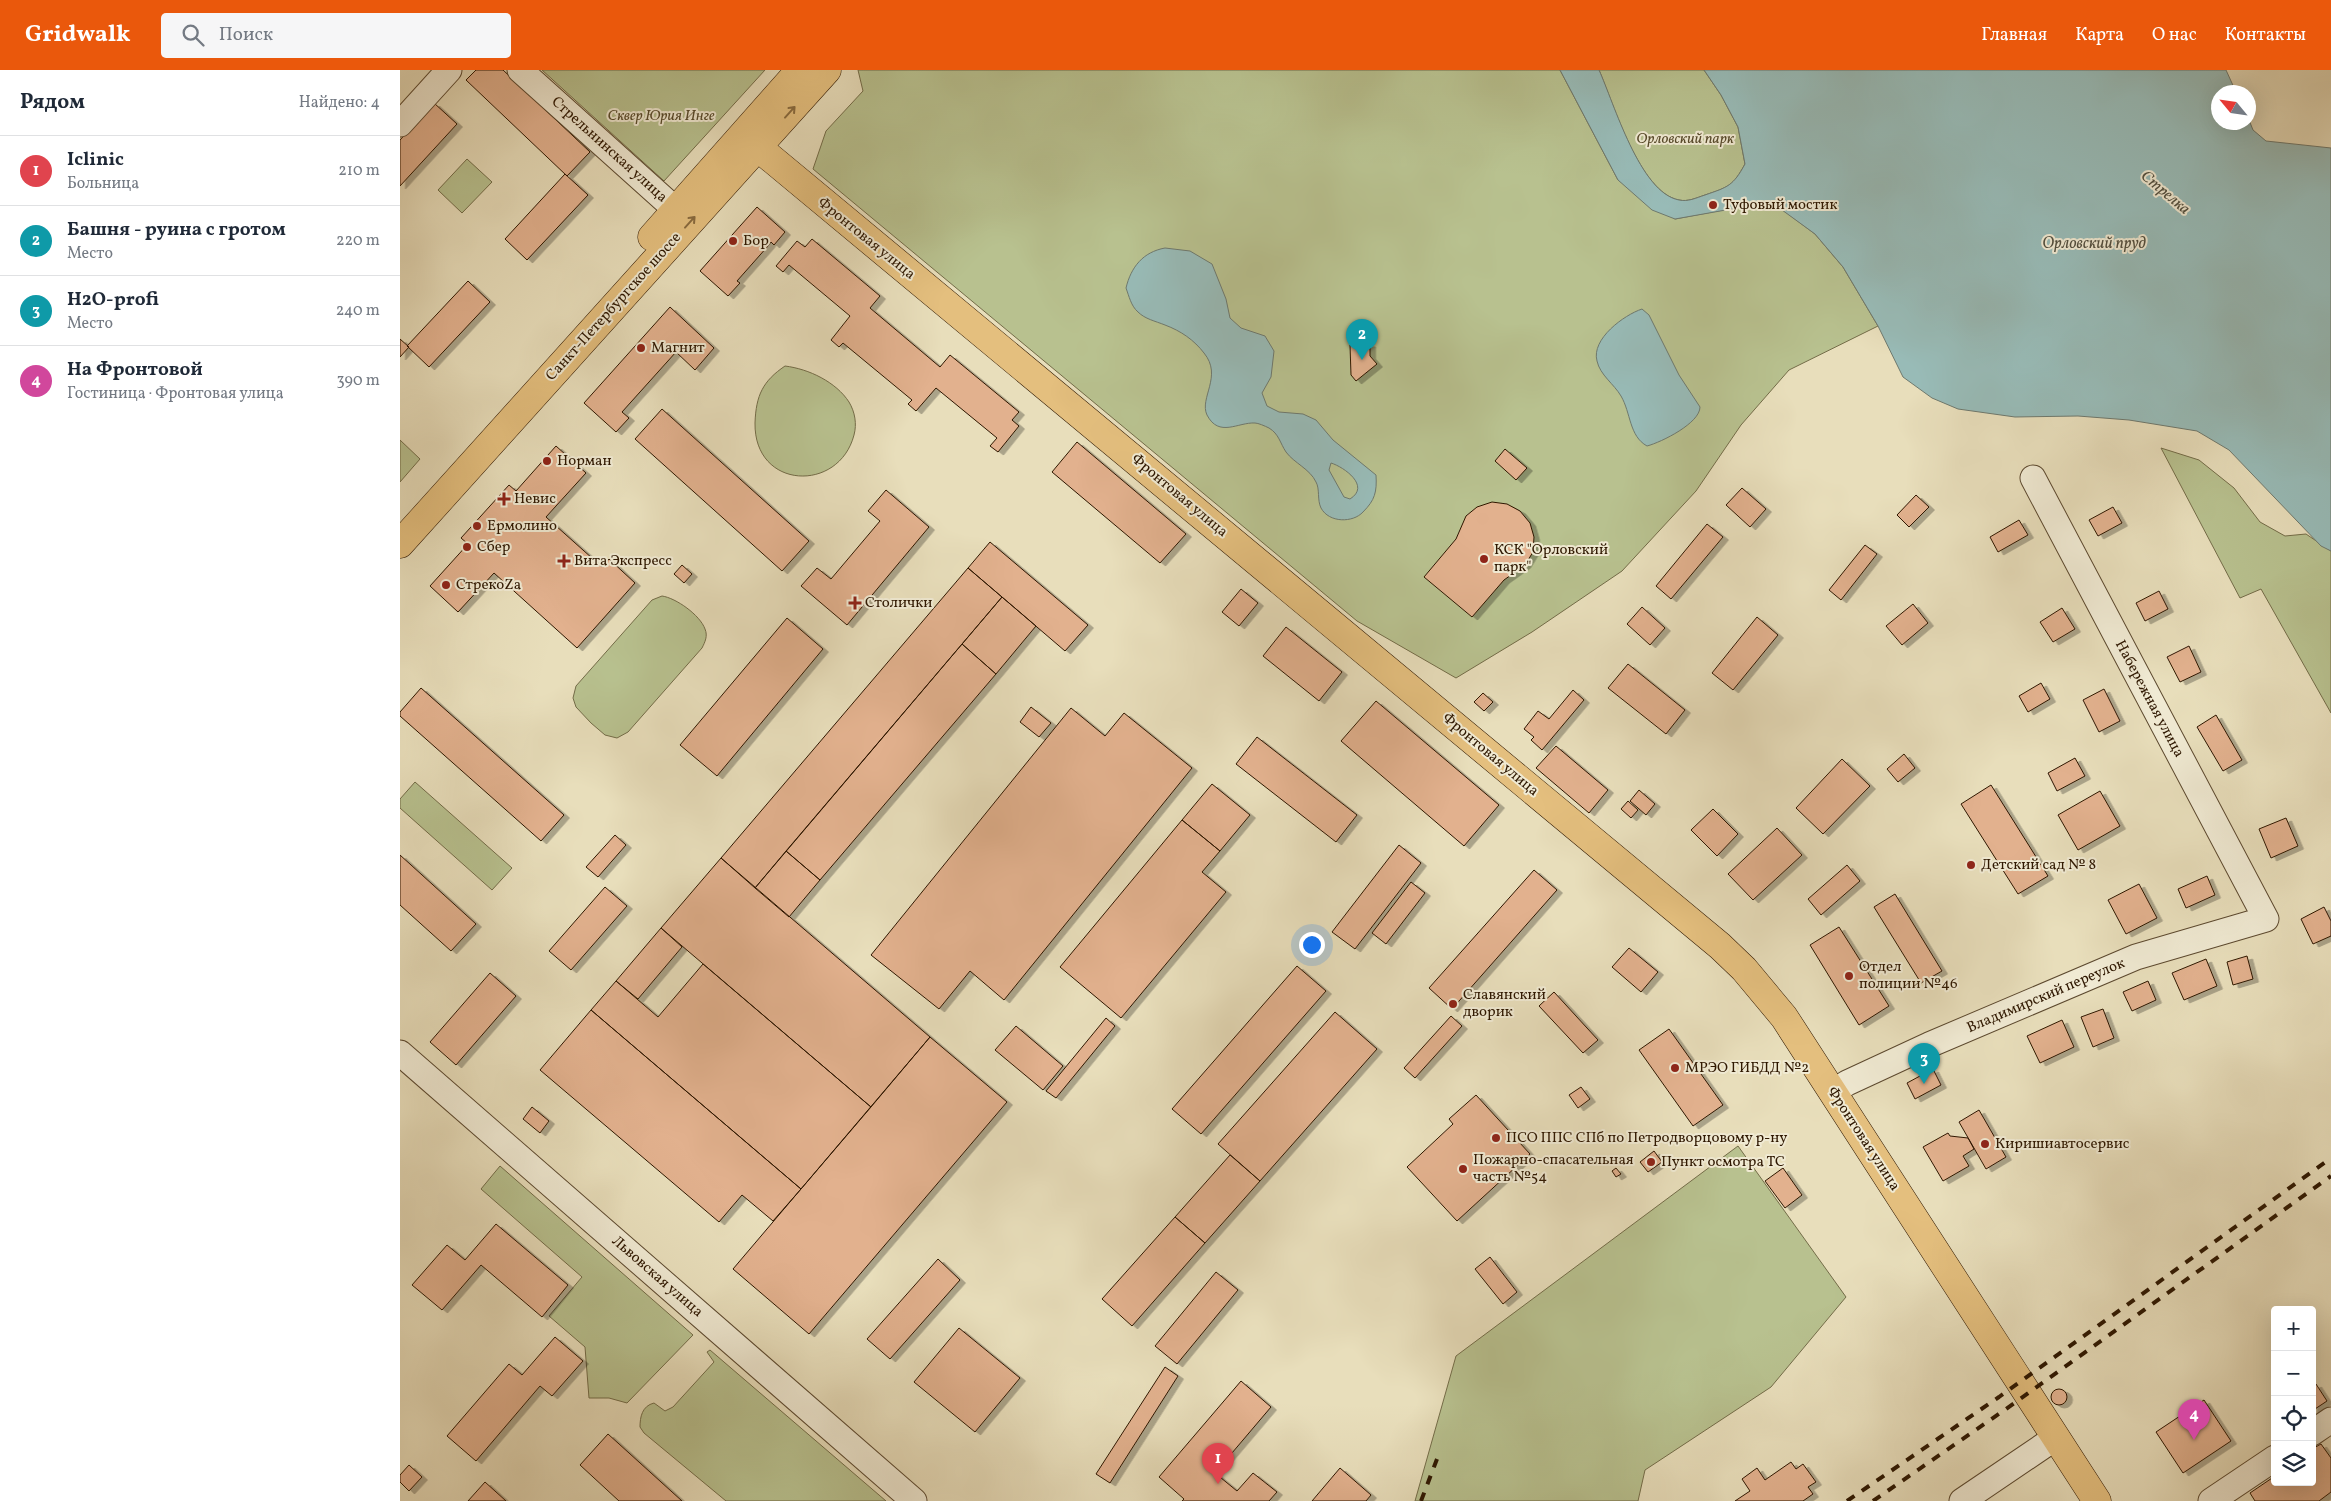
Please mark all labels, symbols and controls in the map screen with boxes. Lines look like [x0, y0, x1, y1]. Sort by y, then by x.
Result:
search box [161, 13, 511, 58]
text: Gridwalk [25, 18, 131, 52]
icon: search [179, 21, 207, 49]
text: Поиск [219, 22, 273, 48]
text: Главная [1981, 23, 2047, 48]
text: Карта [2075, 23, 2124, 48]
text: О нас [2152, 23, 2197, 48]
text: Контакты [2225, 23, 2306, 48]
north arrow [2211, 85, 2256, 130]
text: Рядом [20, 88, 85, 117]
text: Найдено: 4 [299, 92, 380, 114]
street label: Стрельнинская улица [546, 92, 672, 208]
one-way arrow [785, 105, 796, 118]
park label: Сквер Юрия Инге [607, 106, 715, 127]
park label: Орловский парк [1636, 129, 1735, 150]
text: Iclinic [67, 147, 124, 173]
text: 1 [33, 160, 39, 182]
text: 210 m [338, 160, 380, 182]
water label: Стрелка [2135, 166, 2195, 221]
text: Больница [67, 173, 139, 195]
street label: Фронтовая улица [813, 193, 919, 285]
place label: Туфовый мостик [1723, 195, 1837, 216]
marker: Туфовый мостик [1707, 199, 1719, 211]
one-way arrow [685, 216, 696, 229]
text: Башня - руина с гротом [67, 217, 286, 243]
street label: Санкт-Петербургское шоссе [541, 228, 687, 386]
text: 2 [32, 230, 40, 252]
text: 220 m [336, 230, 380, 252]
place label: Бор [743, 231, 769, 252]
water label: Орловский пруд [2042, 233, 2147, 255]
marker: Бор [727, 235, 739, 247]
text: Место [67, 243, 113, 265]
text: H2O-profi [67, 287, 159, 313]
text: 3 [32, 300, 40, 322]
text: 240 m [336, 300, 380, 322]
text: Место [67, 313, 113, 335]
pin: 2 [1346, 319, 1378, 360]
place label: Магнит [651, 338, 705, 359]
marker: Магнит [635, 342, 647, 354]
text: На Фронтовой [67, 357, 203, 383]
text: 4 [31, 370, 41, 392]
text: 390 m [337, 370, 380, 392]
text: Гостиница · Фронтовая улица [67, 383, 284, 405]
street label: Фронтовая улица [1126, 449, 1232, 543]
place label: Норман [557, 451, 612, 472]
marker: Норман [541, 455, 553, 467]
place label: Невис [514, 489, 556, 510]
marker: Невис [498, 493, 510, 505]
place label: Ермолино [487, 516, 557, 537]
marker: Ермолино [471, 520, 483, 532]
place label: Сбер [477, 537, 510, 558]
place label: КСК "Орловский парк" [1494, 540, 1608, 578]
marker: Сбер [461, 541, 473, 553]
place label: Вита Экспресс [574, 551, 672, 572]
marker: КСК "Орловский парк" [1478, 553, 1490, 565]
marker: Вита Экспресс [558, 555, 570, 567]
place label: СтрекоZа [456, 575, 521, 596]
marker: СтрекоZа [440, 579, 452, 591]
place label: Столички [865, 593, 932, 614]
marker: Столички [849, 597, 861, 609]
street label: Набережная улица [2109, 637, 2189, 761]
street label: Фронтовая улица [1437, 708, 1543, 802]
place label: Детский сад № 8 [1981, 855, 2096, 876]
marker: Детский сад № 8 [1965, 859, 1977, 871]
your location [1299, 932, 1325, 958]
street label: Владимирский переулок [1964, 953, 2128, 1039]
place label: Отдел полиции №46 [1859, 957, 1958, 995]
marker: Отдел полиции №46 [1843, 970, 1855, 982]
place label: Славянский дворик [1463, 985, 1546, 1023]
marker: Славянский дворик [1447, 998, 1459, 1010]
pin: 3 [1908, 1043, 1940, 1084]
place label: МРЭО ГИБДД №2 [1685, 1058, 1809, 1079]
marker: МРЭО ГИБДД №2 [1669, 1062, 1681, 1074]
street label: Фронтовая улица [1821, 1083, 1905, 1195]
place label: ПСО ППС СПб по Петродворцовому р-ну [1506, 1128, 1787, 1149]
marker: ПСО ППС СПб по Петродворцовому р-ну [1490, 1132, 1502, 1144]
place label: Киришиавтосервис [1995, 1134, 2130, 1155]
marker: Киришиавтосервис [1979, 1138, 1991, 1150]
place label: Пожарно-спасательная часть №54 [1473, 1150, 1634, 1188]
place label: Пункт осмотра ТС [1661, 1152, 1785, 1173]
marker: Пункт осмотра ТС [1645, 1156, 1657, 1168]
marker: Пожарно-спасательная часть №54 [1457, 1163, 1469, 1175]
street label: Львовская улица [607, 1231, 707, 1323]
map controls [2271, 1306, 2316, 1486]
button: + [2271, 1306, 2316, 1351]
button: − [2271, 1351, 2316, 1396]
button: locate [2271, 1396, 2316, 1441]
pin: 4 [2178, 1399, 2210, 1440]
button: layers [2271, 1441, 2316, 1486]
pin: 1 [1202, 1443, 1234, 1484]

